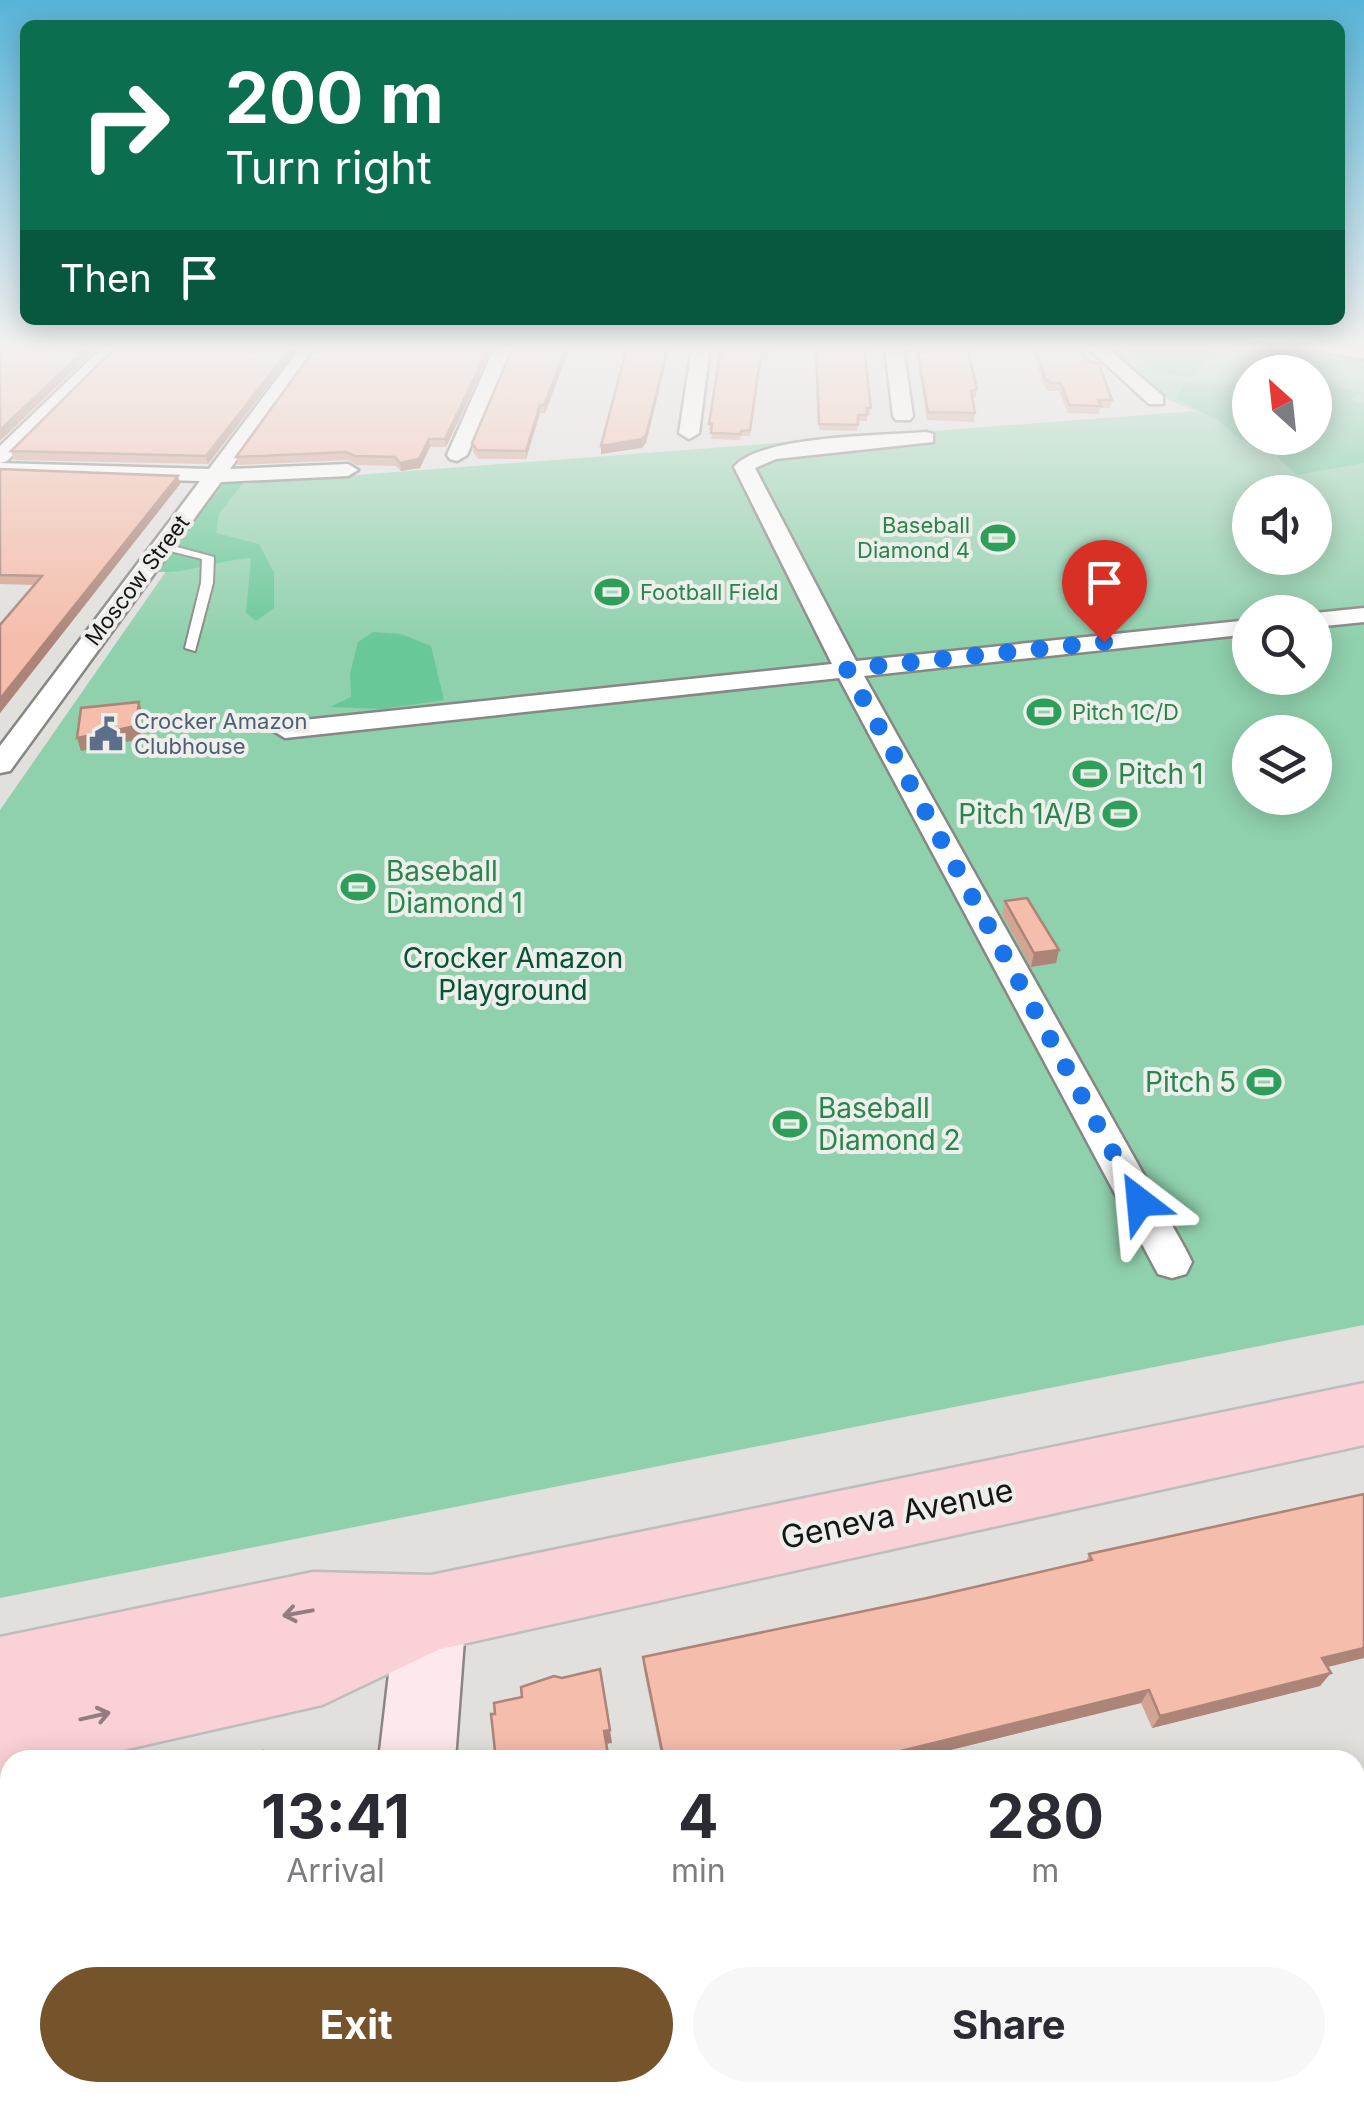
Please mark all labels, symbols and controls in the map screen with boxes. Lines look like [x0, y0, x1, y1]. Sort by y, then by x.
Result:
text: 200 m [225, 55, 444, 140]
icon: right [60, 60, 190, 190]
text: Turn right [225, 140, 432, 195]
icon: arrive [172, 250, 227, 305]
text: Then [60, 255, 152, 301]
north arrow [1232, 355, 1332, 455]
map controls [1232, 355, 1332, 815]
button: sound [1232, 475, 1332, 575]
street label: Moscow Street [80, 510, 194, 650]
place label: Baseball Diamond 4 [857, 512, 970, 563]
sports icon: Baseball Diamond 4 [979, 519, 1017, 557]
pin [1062, 540, 1147, 643]
icon: arrive [1077, 555, 1132, 610]
sports icon: Football Field [593, 573, 631, 611]
place label: Football Field [640, 579, 779, 605]
button: search [1232, 595, 1332, 695]
sports icon: Pitch 1C/D [1025, 693, 1063, 731]
place label: Pitch 1C/D [1072, 699, 1179, 725]
place label: Crocker Amazon Clubhouse [134, 708, 307, 759]
public building icon: Crocker Amazon Clubhouse [87, 715, 125, 753]
button: layers [1232, 715, 1332, 815]
sports icon: Pitch 1 [1071, 755, 1109, 793]
place label: Pitch 1 [1118, 757, 1203, 791]
sports icon: Pitch 1A/B [1101, 795, 1139, 833]
place label: Pitch 1A/B [958, 797, 1092, 831]
place label: Baseball Diamond 1 [386, 854, 523, 920]
sports icon: Baseball Diamond 1 [339, 868, 377, 906]
park label: Crocker Amazon Playground [403, 941, 623, 1007]
sports icon: Pitch 5 [1245, 1063, 1283, 1101]
place label: Pitch 5 [1145, 1065, 1236, 1099]
place label: Baseball Diamond 2 [818, 1091, 961, 1157]
sports icon: Baseball Diamond 2 [771, 1105, 809, 1143]
position arrow [1088, 1150, 1192, 1254]
street label: Geneva Avenue [777, 1470, 1017, 1557]
one-way arrow [283, 1604, 315, 1623]
one-way arrow [78, 1706, 110, 1724]
text: 13:41 [261, 1780, 410, 1852]
text: 4 [678, 1780, 719, 1852]
text: 280 [987, 1780, 1104, 1852]
text: Arrival [286, 1851, 385, 1890]
text: min [671, 1851, 726, 1890]
text: m [1031, 1851, 1059, 1890]
button: Exit [40, 1967, 673, 2082]
button: Share [693, 1967, 1325, 2082]

